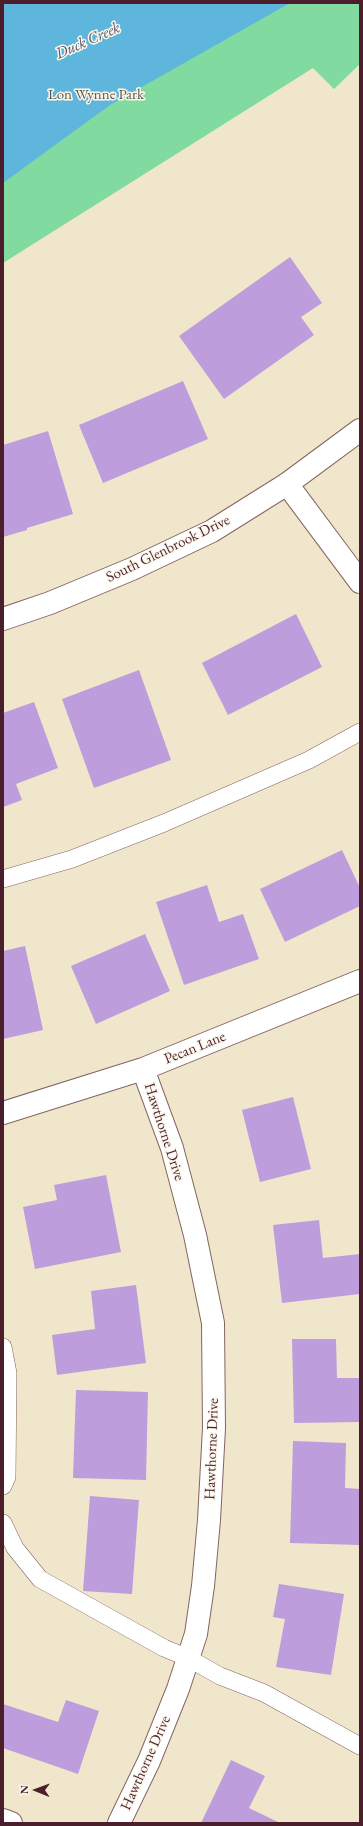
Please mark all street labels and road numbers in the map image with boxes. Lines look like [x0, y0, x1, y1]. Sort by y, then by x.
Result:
street label: South Glenbrook Drive [103, 511, 233, 587]
street label: Pecan Lane [162, 1028, 228, 1068]
street label: Hawthorne Drive [140, 1081, 188, 1183]
street label: Hawthorne Drive [201, 1398, 223, 1500]
street label: Hawthorne Drive [117, 1713, 175, 1813]

